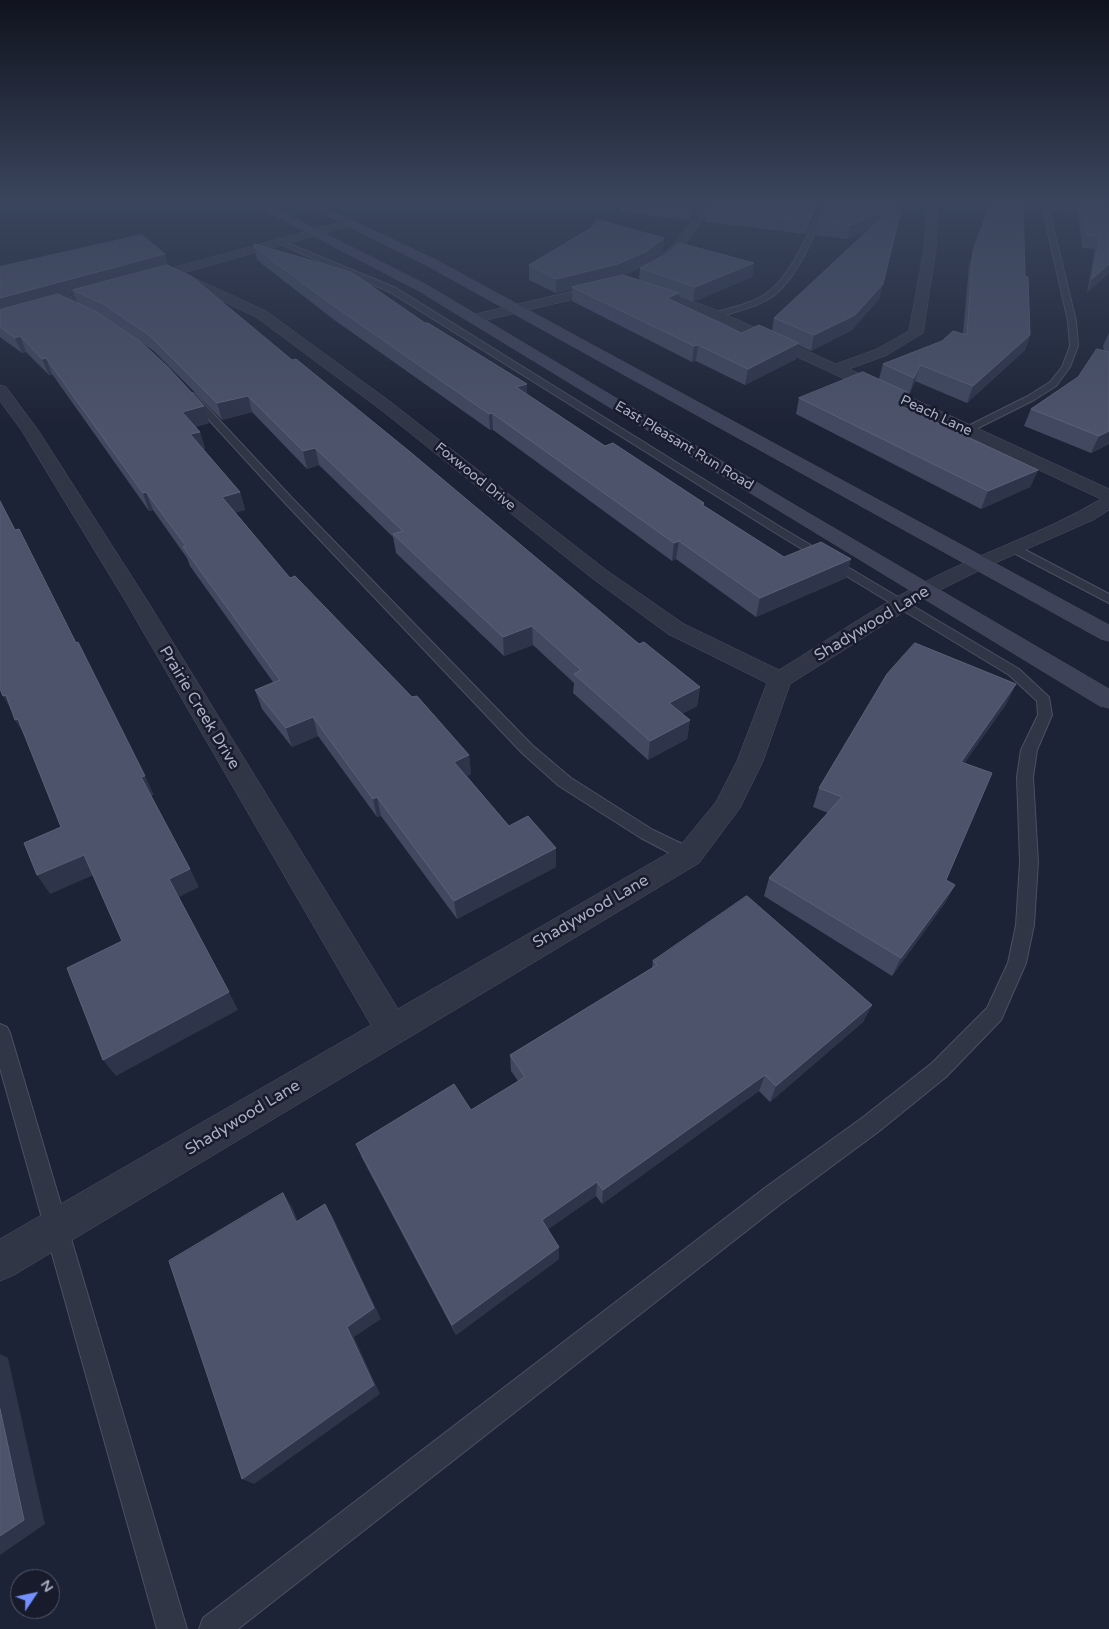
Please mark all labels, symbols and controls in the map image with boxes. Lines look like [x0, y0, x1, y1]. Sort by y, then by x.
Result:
street label: Peach Lane [898, 392, 974, 440]
street label: East Pleasant Run Road [612, 398, 756, 494]
street label: Foxwood Drive [431, 439, 519, 515]
street label: Shadywood Lane [811, 582, 933, 666]
street label: Prairie Creek Drive [155, 643, 243, 773]
street label: Shadywood Lane [530, 871, 652, 953]
street label: Shadywood Lane [182, 1076, 304, 1160]
north arrow [10, 1569, 60, 1619]
text: N [37, 1576, 57, 1595]

